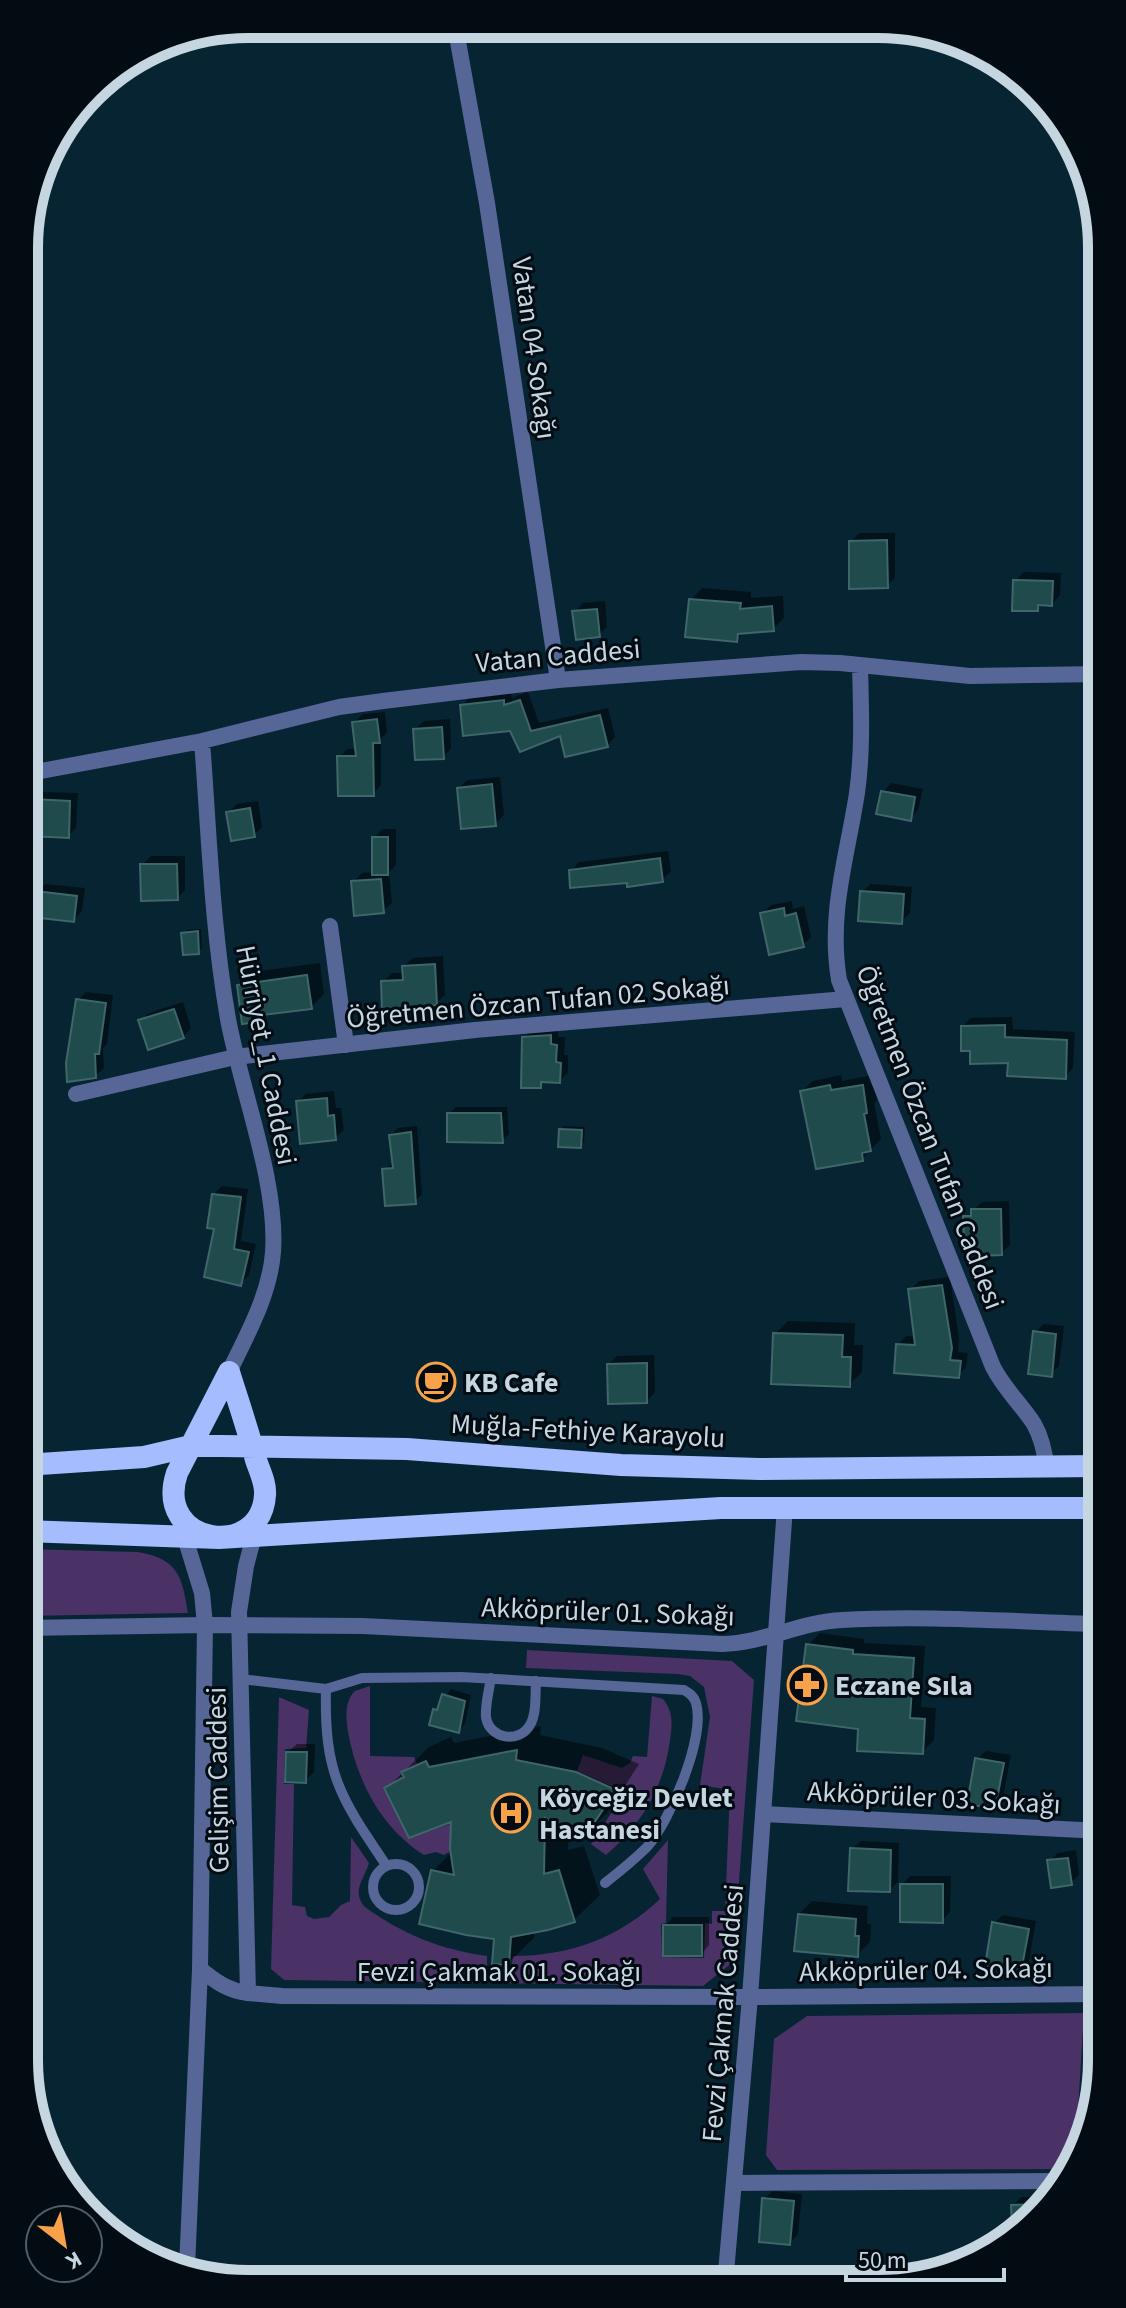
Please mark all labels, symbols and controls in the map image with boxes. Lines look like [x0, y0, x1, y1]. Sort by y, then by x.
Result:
street label: Vatan 04 Sokağı [501, 254, 567, 442]
street label: Vatan Caddesi [474, 629, 642, 683]
street label: Hürriyet_1 Caddesi [225, 942, 307, 1168]
street label: Öğretmen Özcan Tufan Caddesi [846, 959, 1014, 1315]
street label: Öğretmen Özcan Tufan 02 Sokağı [345, 965, 731, 1039]
cafe icon: KB Cafe [415, 1361, 457, 1403]
place label: KB Cafe [464, 1363, 559, 1403]
street label: Muğla-Fethiye Karayolu [450, 1404, 726, 1458]
street label: Akköprüler 01. Sokağı [481, 1588, 735, 1636]
pharmacy icon: Eczane Sıla [786, 1664, 828, 1706]
place label: Eczane Sıla [835, 1666, 973, 1706]
street label: Gelişim Caddesi [196, 1686, 240, 1873]
street label: Akköprüler 03. Sokağı [806, 1771, 1062, 1825]
place label: Köyceğiz Devlet Hastanesi [539, 1778, 733, 1850]
hospital icon: Köyceğiz Devlet Hastanesi [490, 1792, 532, 1834]
street label: Fevzi Çakmak Caddesi [692, 1882, 754, 2144]
street label: Akköprüler 04. Sokağı [799, 1948, 1053, 1992]
street label: Fevzi Çakmak 01. Sokağı [357, 1952, 641, 1992]
north arrow [24, 2204, 104, 2284]
scale bar [846, 2232, 1004, 2282]
text: K [59, 2243, 88, 2278]
text: 50 m [858, 2243, 907, 2278]

